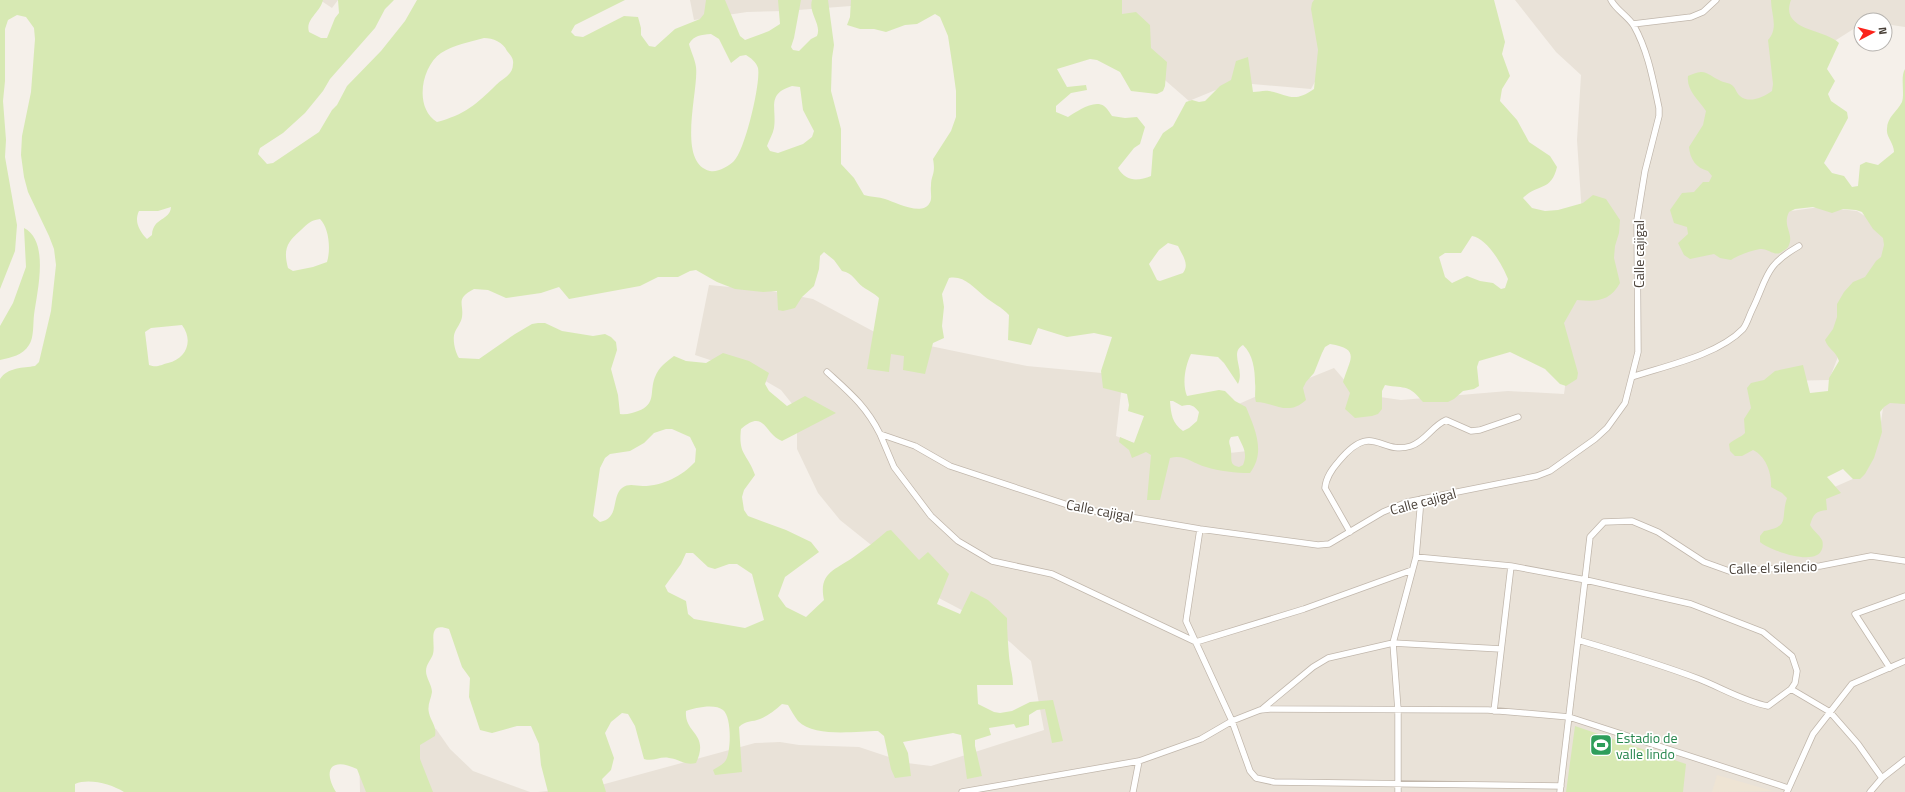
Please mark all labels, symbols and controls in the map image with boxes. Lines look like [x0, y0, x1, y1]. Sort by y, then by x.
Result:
north arrow [1853, 12, 1893, 52]
text: N [1875, 26, 1891, 36]
street label: Calle cajigal [1628, 220, 1649, 288]
street label: Calle cajigal [1387, 482, 1459, 520]
street label: Calle cajigal [1065, 493, 1135, 527]
street label: Calle el silencio [1728, 555, 1818, 579]
place label: Estadio de valle lindo [1616, 727, 1678, 764]
sports icon: Estadio de valle lindo [1588, 732, 1614, 758]

